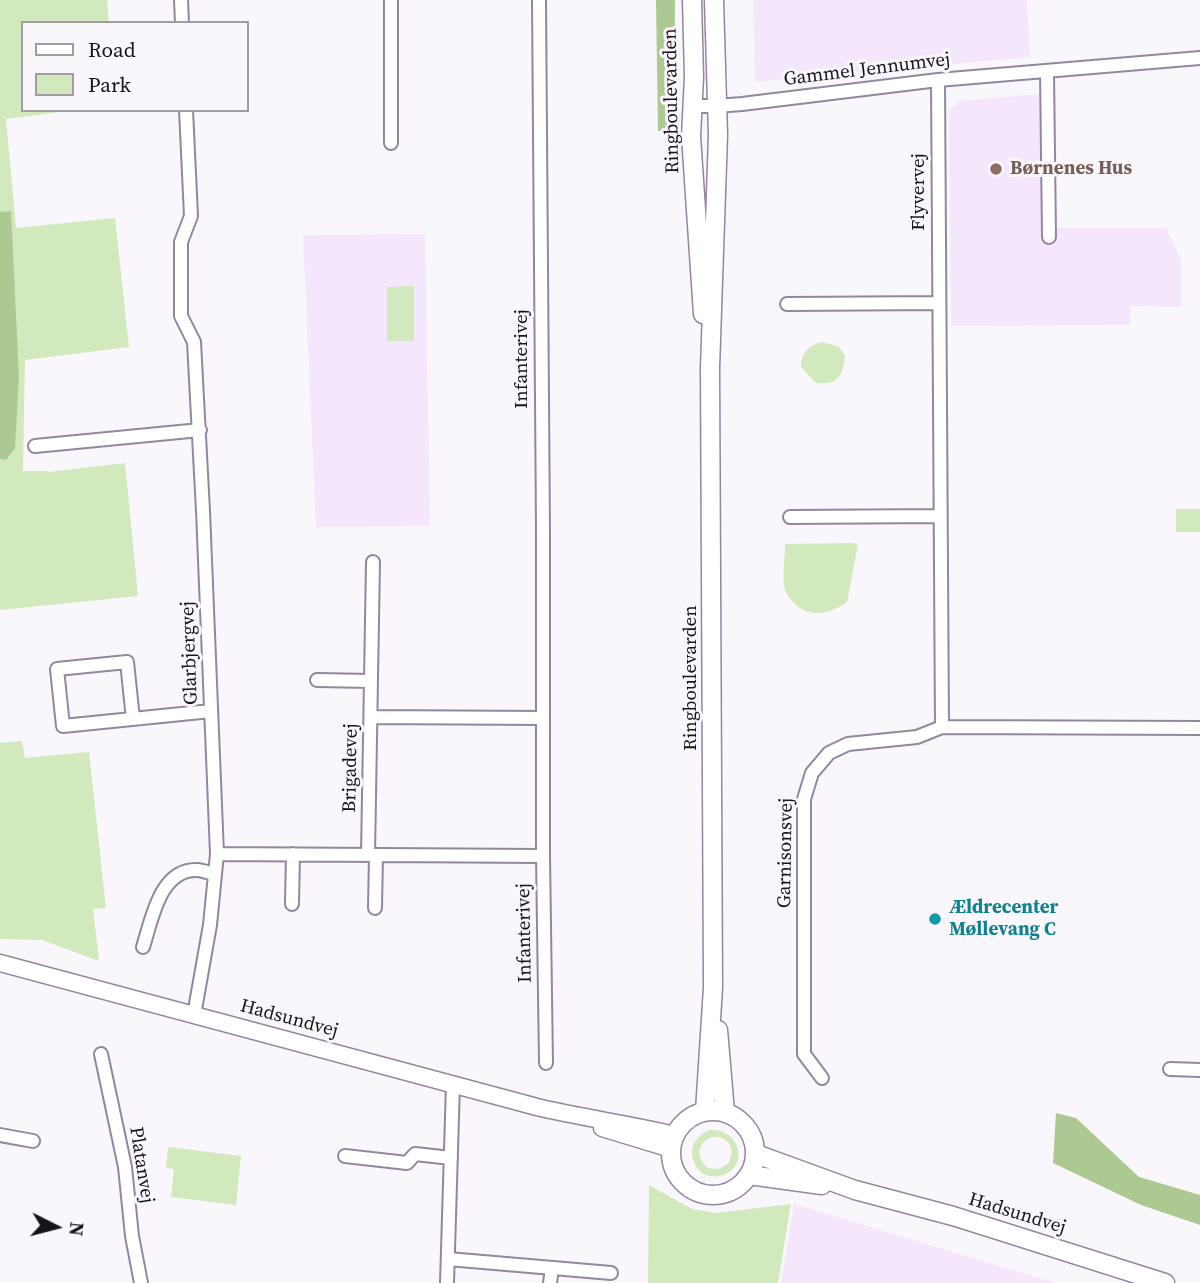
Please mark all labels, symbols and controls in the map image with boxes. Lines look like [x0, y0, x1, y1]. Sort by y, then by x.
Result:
legend [21, 21, 248, 112]
street label: Ringboulevarden [659, 28, 685, 174]
text: Road [88, 35, 136, 64]
street label: Gammel Jennumvej [782, 48, 952, 92]
text: Park [88, 70, 131, 99]
street label: Flyvervej [908, 153, 930, 231]
place label: Børnenes Hus [1010, 158, 1132, 180]
marker: Børnenes Hus [988, 161, 1004, 177]
street label: Infanterivej [511, 309, 533, 409]
street label: Glarbjergvej [177, 601, 203, 705]
street label: Ringboulevarden [680, 605, 702, 751]
street label: Brigadevej [339, 723, 363, 813]
street label: Garnisonsvej [774, 798, 798, 908]
street label: Infanterivej [513, 883, 537, 983]
place label: Ældrecenter Møllevang C [949, 897, 1058, 941]
marker: Ældrecenter Møllevang C [927, 911, 943, 927]
street label: Hadsundvej [237, 995, 341, 1043]
street label: Platanvej [124, 1125, 158, 1205]
street label: Hadsundvej [966, 1188, 1068, 1240]
north arrow [21, 1192, 91, 1262]
text: N [63, 1221, 91, 1237]

